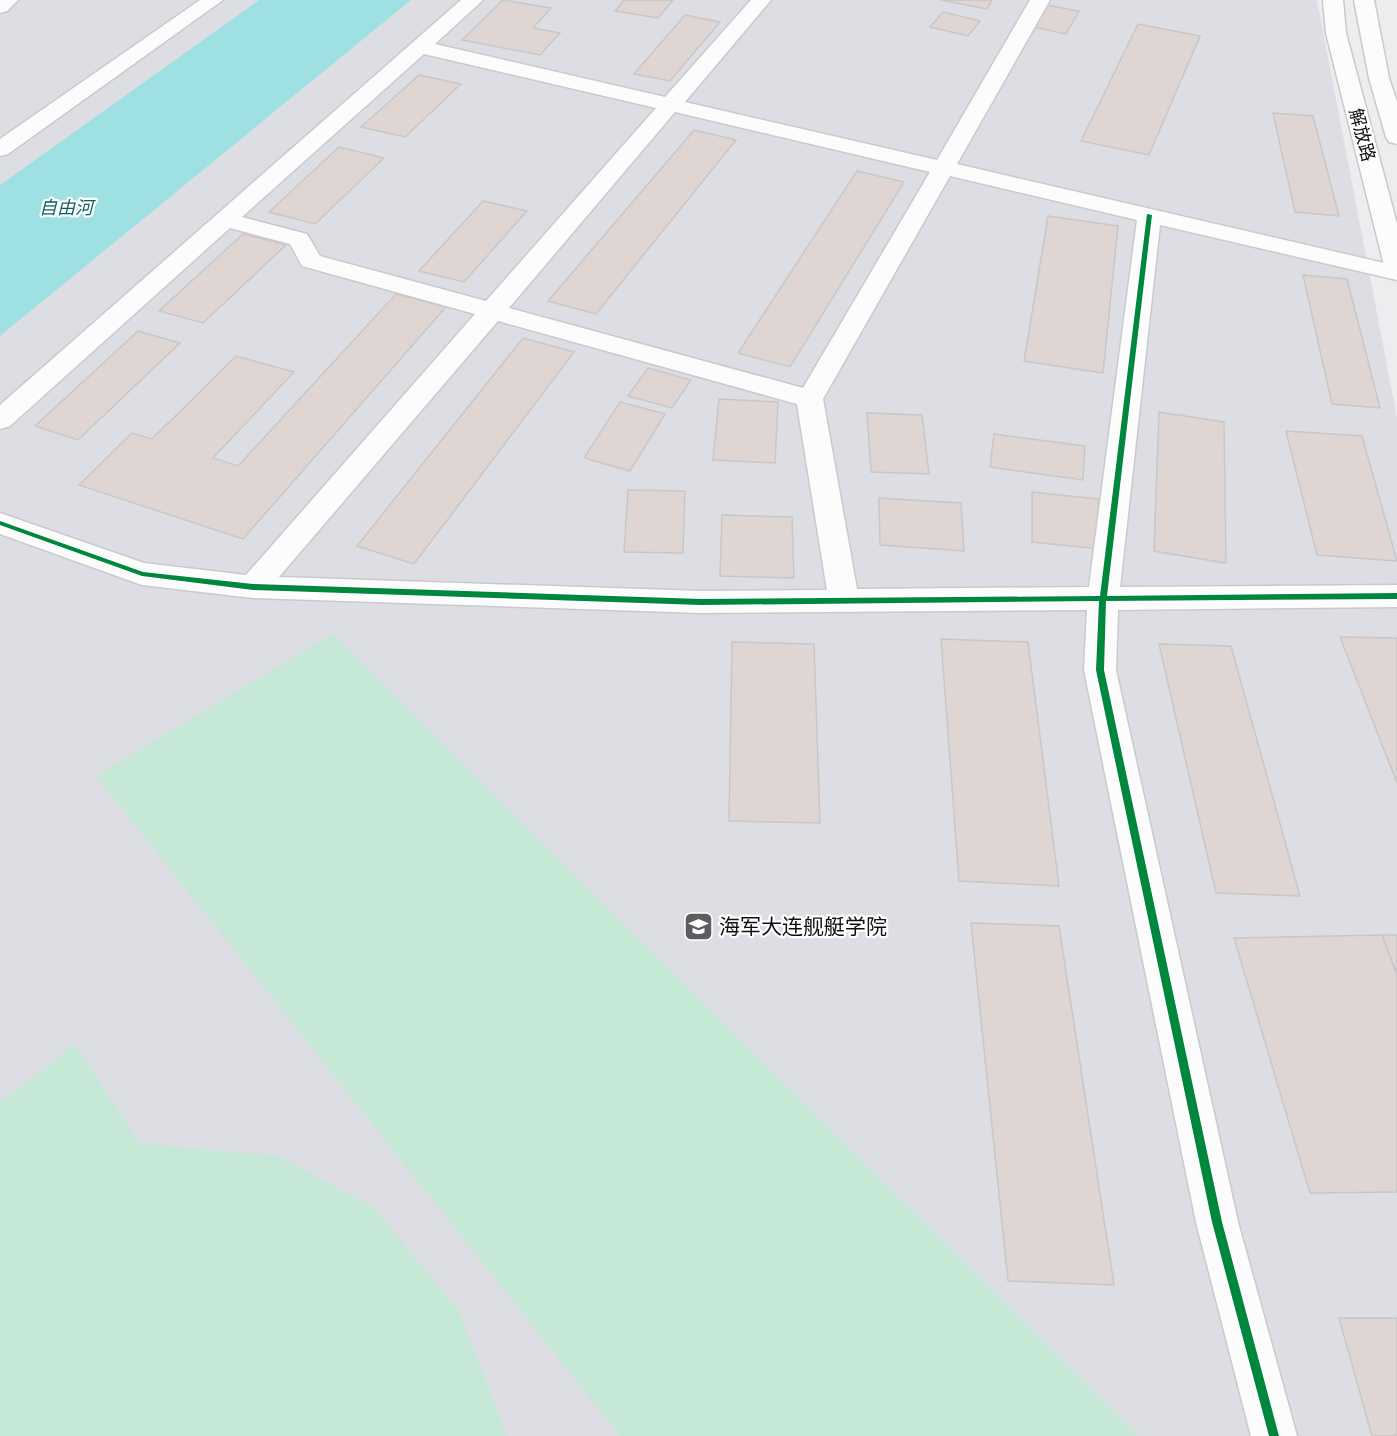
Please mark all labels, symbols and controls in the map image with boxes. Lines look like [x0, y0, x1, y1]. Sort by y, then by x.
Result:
street label: 解放路 [1344, 106, 1379, 164]
water label: 自由河 [39, 198, 96, 219]
school or university icon: 海军大连舰艇学院 [682, 911, 714, 943]
place label: 海军大连舰艇学院 [719, 915, 887, 940]

